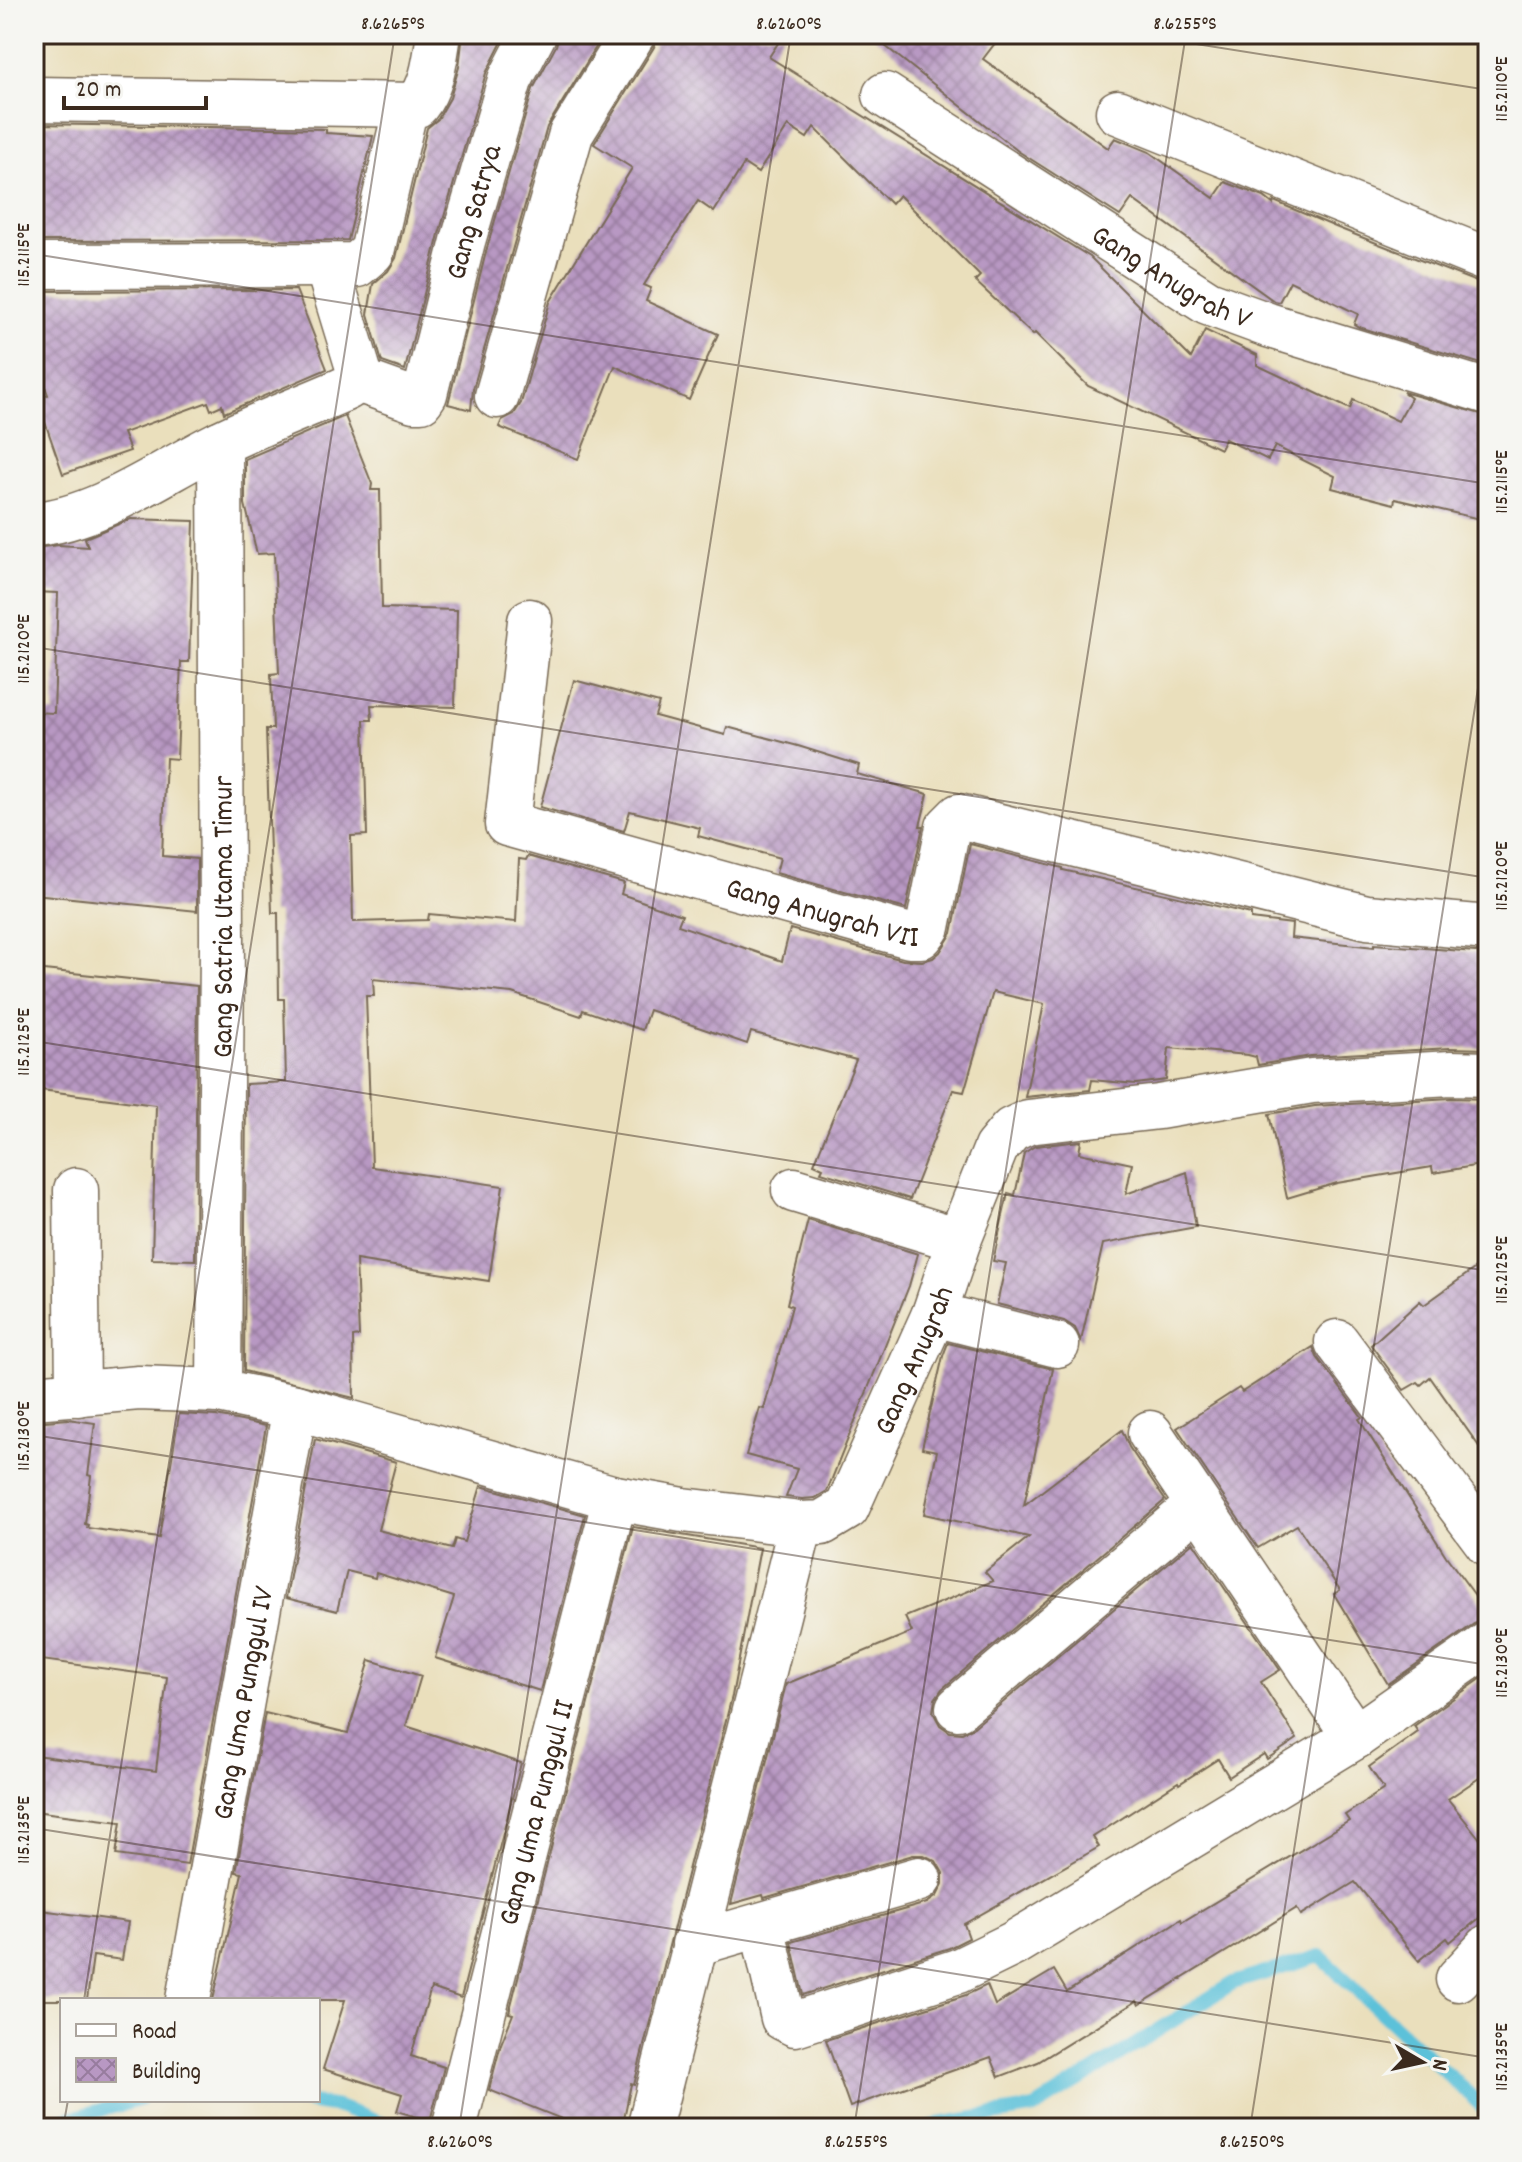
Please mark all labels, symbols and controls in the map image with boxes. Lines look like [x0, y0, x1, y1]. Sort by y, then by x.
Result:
text: 8.6265°S [361, 11, 425, 39]
text: 8.6260°S [756, 11, 822, 39]
text: 8.6255°S [1153, 11, 1217, 39]
text: 115.2110°E [1489, 56, 1517, 122]
scale bar [64, 60, 206, 110]
text: 20 m [76, 74, 122, 108]
street label: Gang Satrya [437, 139, 516, 285]
street label: Gang Anugrah V [1081, 216, 1257, 343]
text: 115.2115°E [11, 223, 39, 287]
text: 115.2115°E [1489, 450, 1517, 514]
text: 115.2120°E [11, 614, 39, 684]
street label: Gang Satria Utama Timur [204, 776, 248, 1058]
text: 115.2120°E [1489, 841, 1517, 911]
street label: Gang Anugrah VII [720, 869, 919, 962]
text: 115.2125°E [11, 1008, 39, 1076]
text: 115.2125°E [1489, 1236, 1517, 1304]
street label: Gang Anugrah [865, 1281, 968, 1443]
text: 115.2130°E [11, 1401, 39, 1471]
street label: Gang Uma Punggul IV [204, 1583, 288, 1824]
text: 115.2130°E [1489, 1628, 1517, 1698]
street label: Gang Uma Punggul II [490, 1696, 589, 1931]
text: 115.2135°E [11, 1796, 39, 1864]
legend [60, 1998, 320, 2102]
text: Road [132, 2016, 177, 2050]
north arrow [1382, 2022, 1462, 2102]
text: 115.2135°E [1489, 2023, 1517, 2091]
text: Building [132, 2056, 201, 2090]
text: N [1422, 2057, 1454, 2072]
text: 8.6260°S [427, 2129, 493, 2157]
text: 8.6255°S [824, 2129, 888, 2157]
text: 8.6250°S [1219, 2129, 1285, 2157]

